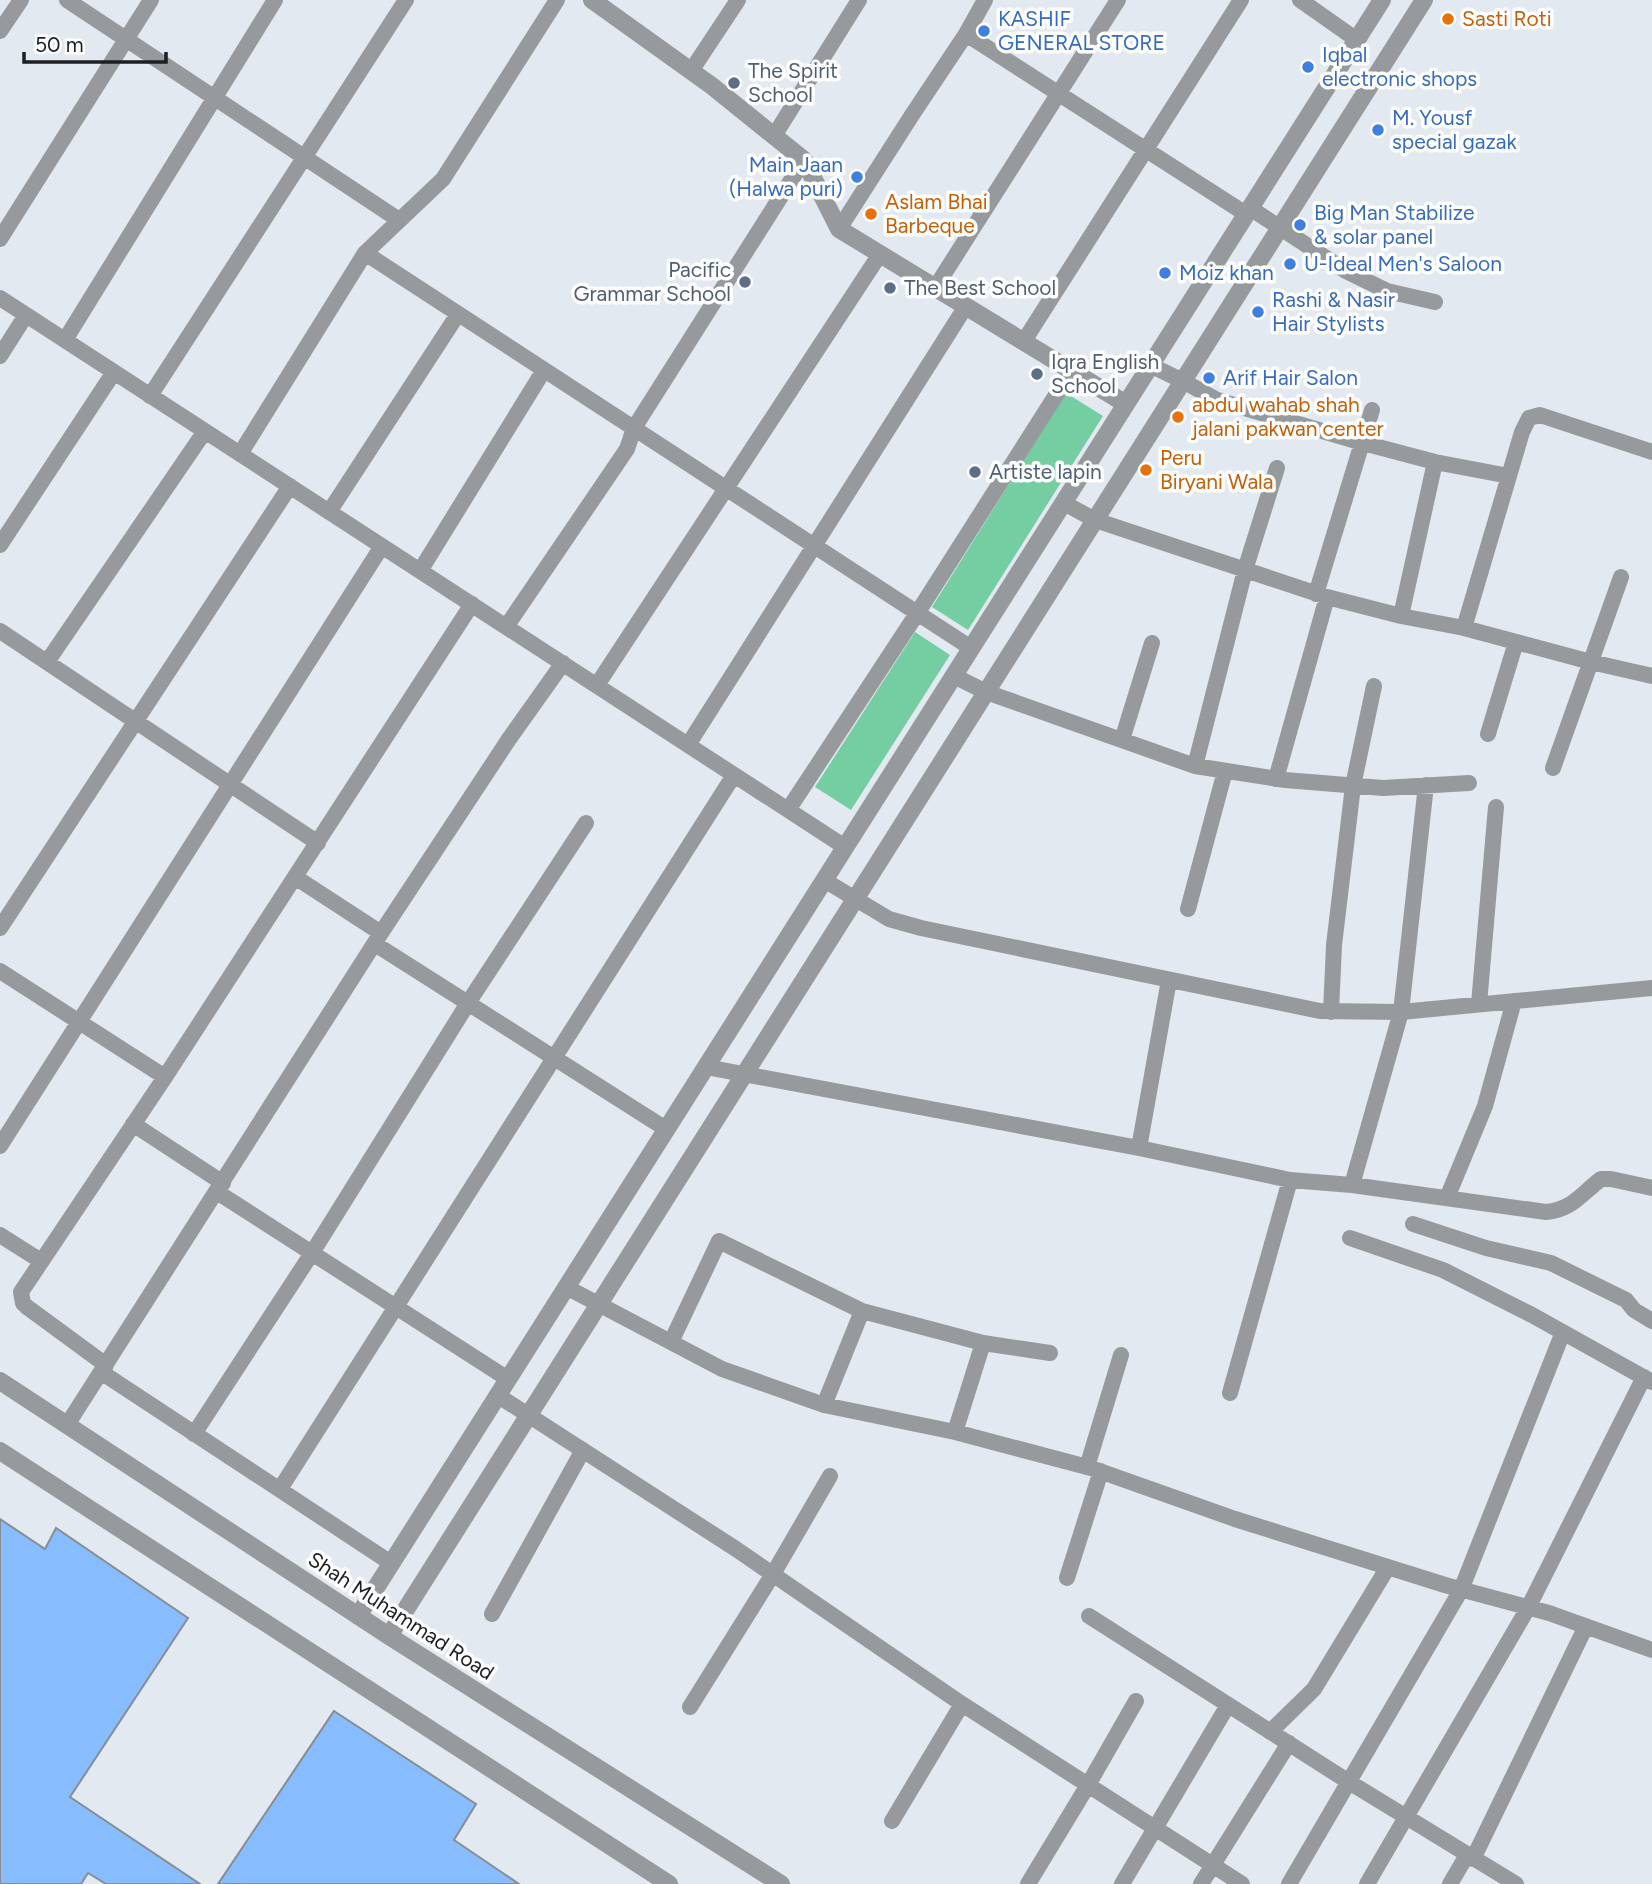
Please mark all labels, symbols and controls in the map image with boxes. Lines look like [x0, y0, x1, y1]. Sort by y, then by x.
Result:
place label: KASHIF GENERAL STORE [998, 6, 1165, 55]
place label: Sasti Roti [1462, 6, 1552, 31]
marker: Sasti Roti [1440, 11, 1456, 27]
scale bar [24, 21, 166, 65]
marker: KASHIF GENERAL STORE [976, 23, 992, 39]
text: 50 m [35, 32, 84, 57]
place label: Iqbal electronic shops [1322, 42, 1477, 91]
place label: The Spirit School [748, 58, 838, 107]
marker: Iqbal electronic shops [1300, 59, 1316, 75]
marker: The Spirit School [726, 75, 742, 91]
place label: M. Yousf special gazak [1392, 105, 1517, 154]
marker: M. Yousf special gazak [1370, 122, 1386, 138]
place label: Main Jaan (Halwa puri) [729, 152, 843, 201]
marker: Main Jaan (Halwa puri) [849, 169, 865, 185]
place label: Aslam Bhai Barbeque [885, 189, 988, 238]
place label: Big Man Stabilize & solar panel [1314, 200, 1475, 249]
marker: Aslam Bhai Barbeque [863, 206, 879, 222]
marker: Big Man Stabilize & solar panel [1292, 217, 1308, 233]
place label: U-Ideal Men's Saloon [1304, 251, 1502, 276]
marker: U-Ideal Men's Saloon [1282, 256, 1298, 272]
place label: Pacific Grammar School [574, 257, 731, 306]
place label: Moiz khan [1179, 260, 1274, 285]
marker: Moiz khan [1157, 265, 1173, 281]
marker: Pacific Grammar School [737, 274, 753, 290]
place label: The Best School [904, 275, 1056, 300]
marker: The Best School [882, 280, 898, 296]
place label: Rashi & Nasir Hair Stylists [1272, 287, 1395, 336]
marker: Rashi & Nasir Hair Stylists [1250, 304, 1266, 320]
place label: Iqra English School [1051, 349, 1159, 398]
place label: Arif Hair Salon [1223, 365, 1358, 390]
marker: Iqra English School [1029, 366, 1045, 382]
marker: Arif Hair Salon [1201, 370, 1217, 386]
place label: abdul wahab shah jalani pakwan center [1190, 392, 1384, 441]
marker: abdul wahab shah jalani pakwan center [1170, 409, 1186, 425]
place label: Peru Biryani Wala [1160, 445, 1273, 494]
place label: Artiste lapin [989, 459, 1102, 484]
marker: Peru Biryani Wala [1138, 462, 1154, 478]
marker: Artiste lapin [967, 464, 983, 480]
street label: Shah Muhammad Road [304, 1546, 499, 1685]

